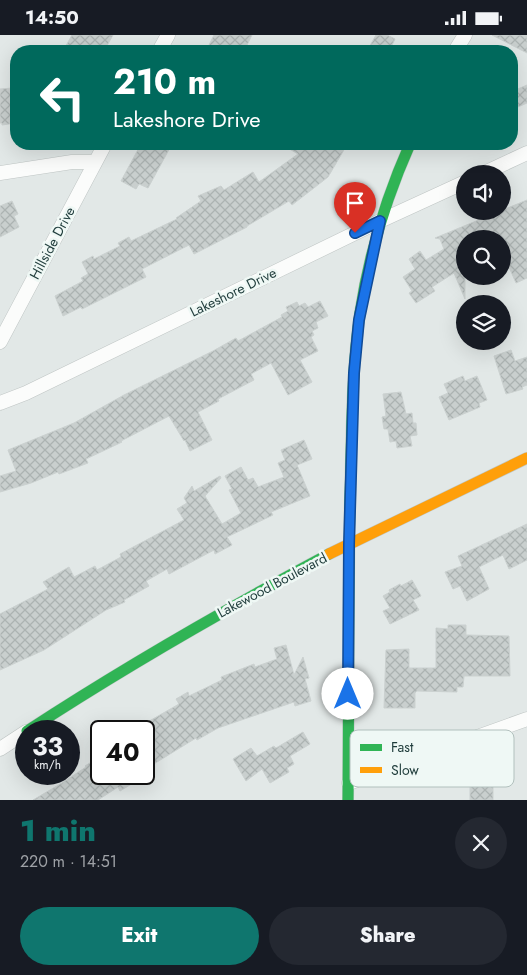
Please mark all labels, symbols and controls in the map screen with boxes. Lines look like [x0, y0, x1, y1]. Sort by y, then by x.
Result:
text: 14:50 [25, 4, 79, 31]
text: 210 m [113, 57, 216, 107]
icon: left [30, 65, 95, 130]
text: Lakeshore Drive [113, 103, 261, 135]
map controls [456, 165, 511, 350]
button: sound [456, 165, 511, 220]
pin [334, 182, 376, 233]
icon: arrive [341, 189, 369, 217]
street label: Hillside Drive [24, 203, 80, 283]
button: search [456, 230, 511, 285]
street label: Lakeshore Drive [186, 262, 280, 322]
button: layers [456, 295, 511, 350]
street label: Lakewood Boulevard [214, 548, 330, 622]
position arrow [321, 667, 373, 719]
speed limit sign: 40 [90, 720, 155, 785]
text: 33 [32, 728, 63, 764]
legend [350, 730, 514, 787]
text: Fast [391, 737, 414, 757]
text: km/h [34, 756, 61, 774]
text: Slow [391, 760, 419, 780]
text: 1 min [20, 809, 96, 852]
button: close [455, 817, 507, 869]
text: 220 m · 14:51 [20, 850, 117, 873]
button: Exit [20, 907, 259, 965]
button: Share [269, 907, 507, 965]

